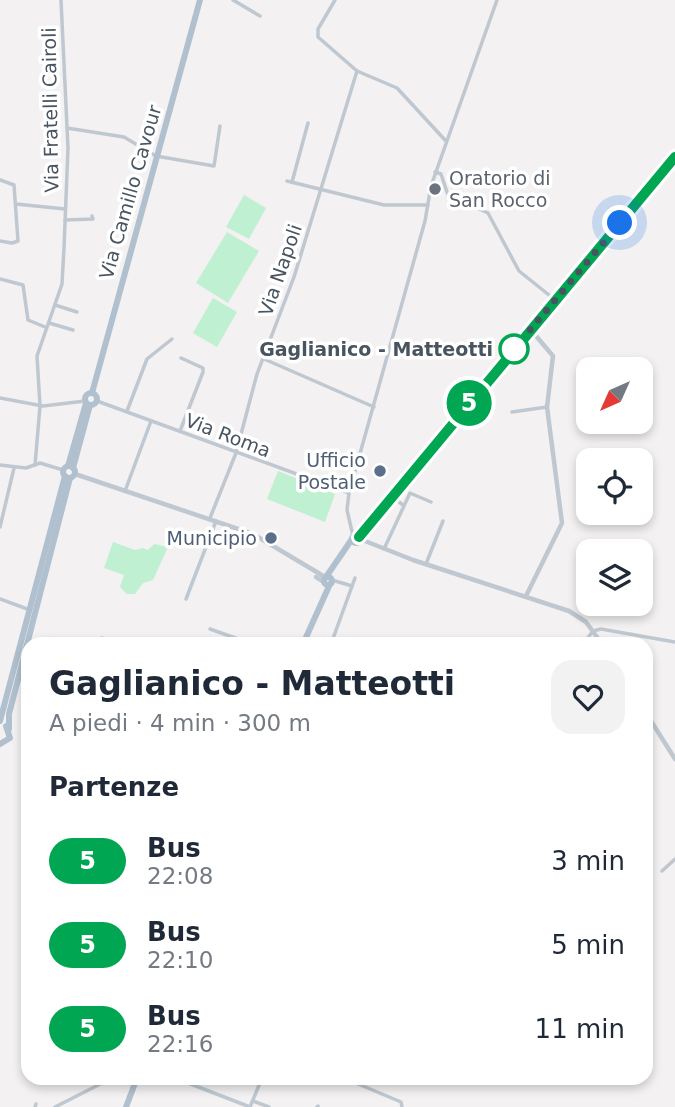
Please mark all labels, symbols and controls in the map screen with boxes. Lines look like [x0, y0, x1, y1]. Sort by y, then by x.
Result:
street label: Via Fratelli Cairoli [38, 27, 62, 193]
street label: Via Camillo Cavour [95, 102, 165, 282]
place label: Oratorio di San Rocco [449, 167, 551, 211]
marker: Oratorio di San Rocco [427, 181, 443, 197]
your location [602, 205, 637, 240]
street label: Via Napoli [254, 221, 306, 319]
marker: Gaglianico - Matteotti [499, 334, 529, 364]
place label: Gaglianico - Matteotti [259, 338, 493, 360]
north arrow [576, 357, 653, 434]
map controls [576, 357, 653, 616]
line badge: 5 [446, 380, 492, 426]
text: 5 [461, 389, 477, 417]
street label: Via Roma [182, 409, 274, 461]
button: locate [576, 448, 653, 525]
place label: Ufficio Postale [298, 449, 366, 493]
marker: Ufficio Postale [372, 463, 388, 479]
place label: Municipio [167, 527, 257, 549]
marker: Municipio [263, 530, 279, 546]
button: layers [576, 539, 653, 616]
button: heart [551, 660, 625, 734]
text: Gaglianico - Matteotti [49, 664, 455, 703]
text: A piedi · 4 min · 300 m [49, 710, 311, 736]
text: Partenze [49, 772, 179, 802]
text: Bus [147, 833, 201, 863]
text: 3 min [551, 846, 625, 876]
text: 5 [79, 847, 96, 875]
text: 22:08 [147, 863, 213, 889]
text: Bus [147, 917, 201, 947]
text: 5 min [551, 930, 625, 960]
text: 5 [79, 931, 96, 959]
text: 22:10 [147, 947, 213, 973]
text: Bus [147, 1001, 201, 1031]
text: 11 min [535, 1014, 625, 1044]
text: 5 [79, 1015, 96, 1043]
text: 22:16 [147, 1031, 213, 1057]

